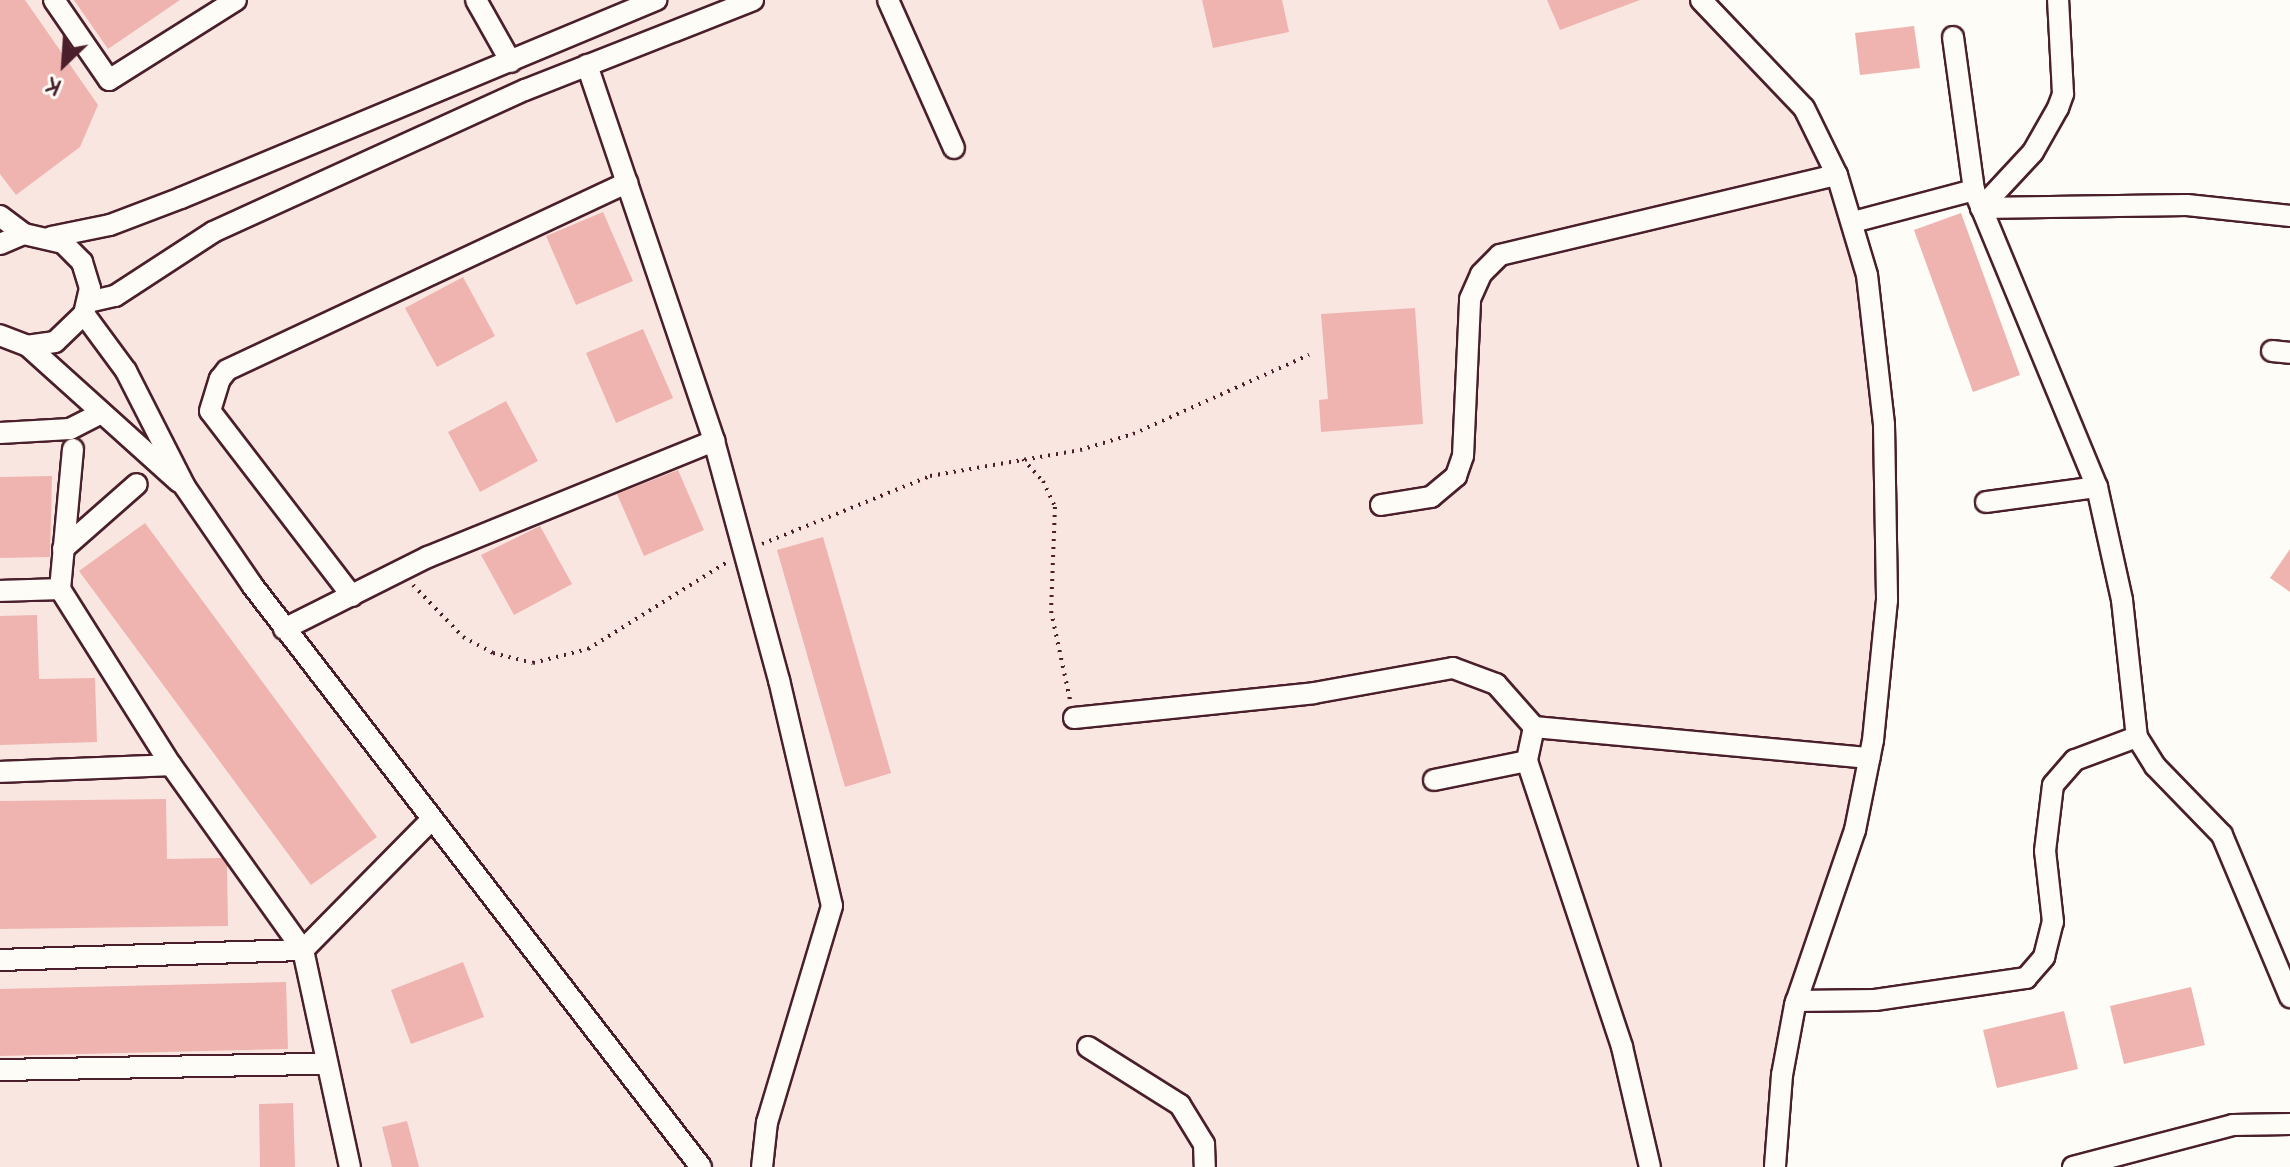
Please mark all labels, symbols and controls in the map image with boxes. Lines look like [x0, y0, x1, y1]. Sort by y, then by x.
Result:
north arrow [24, 24, 104, 104]
text: K [42, 70, 66, 101]

